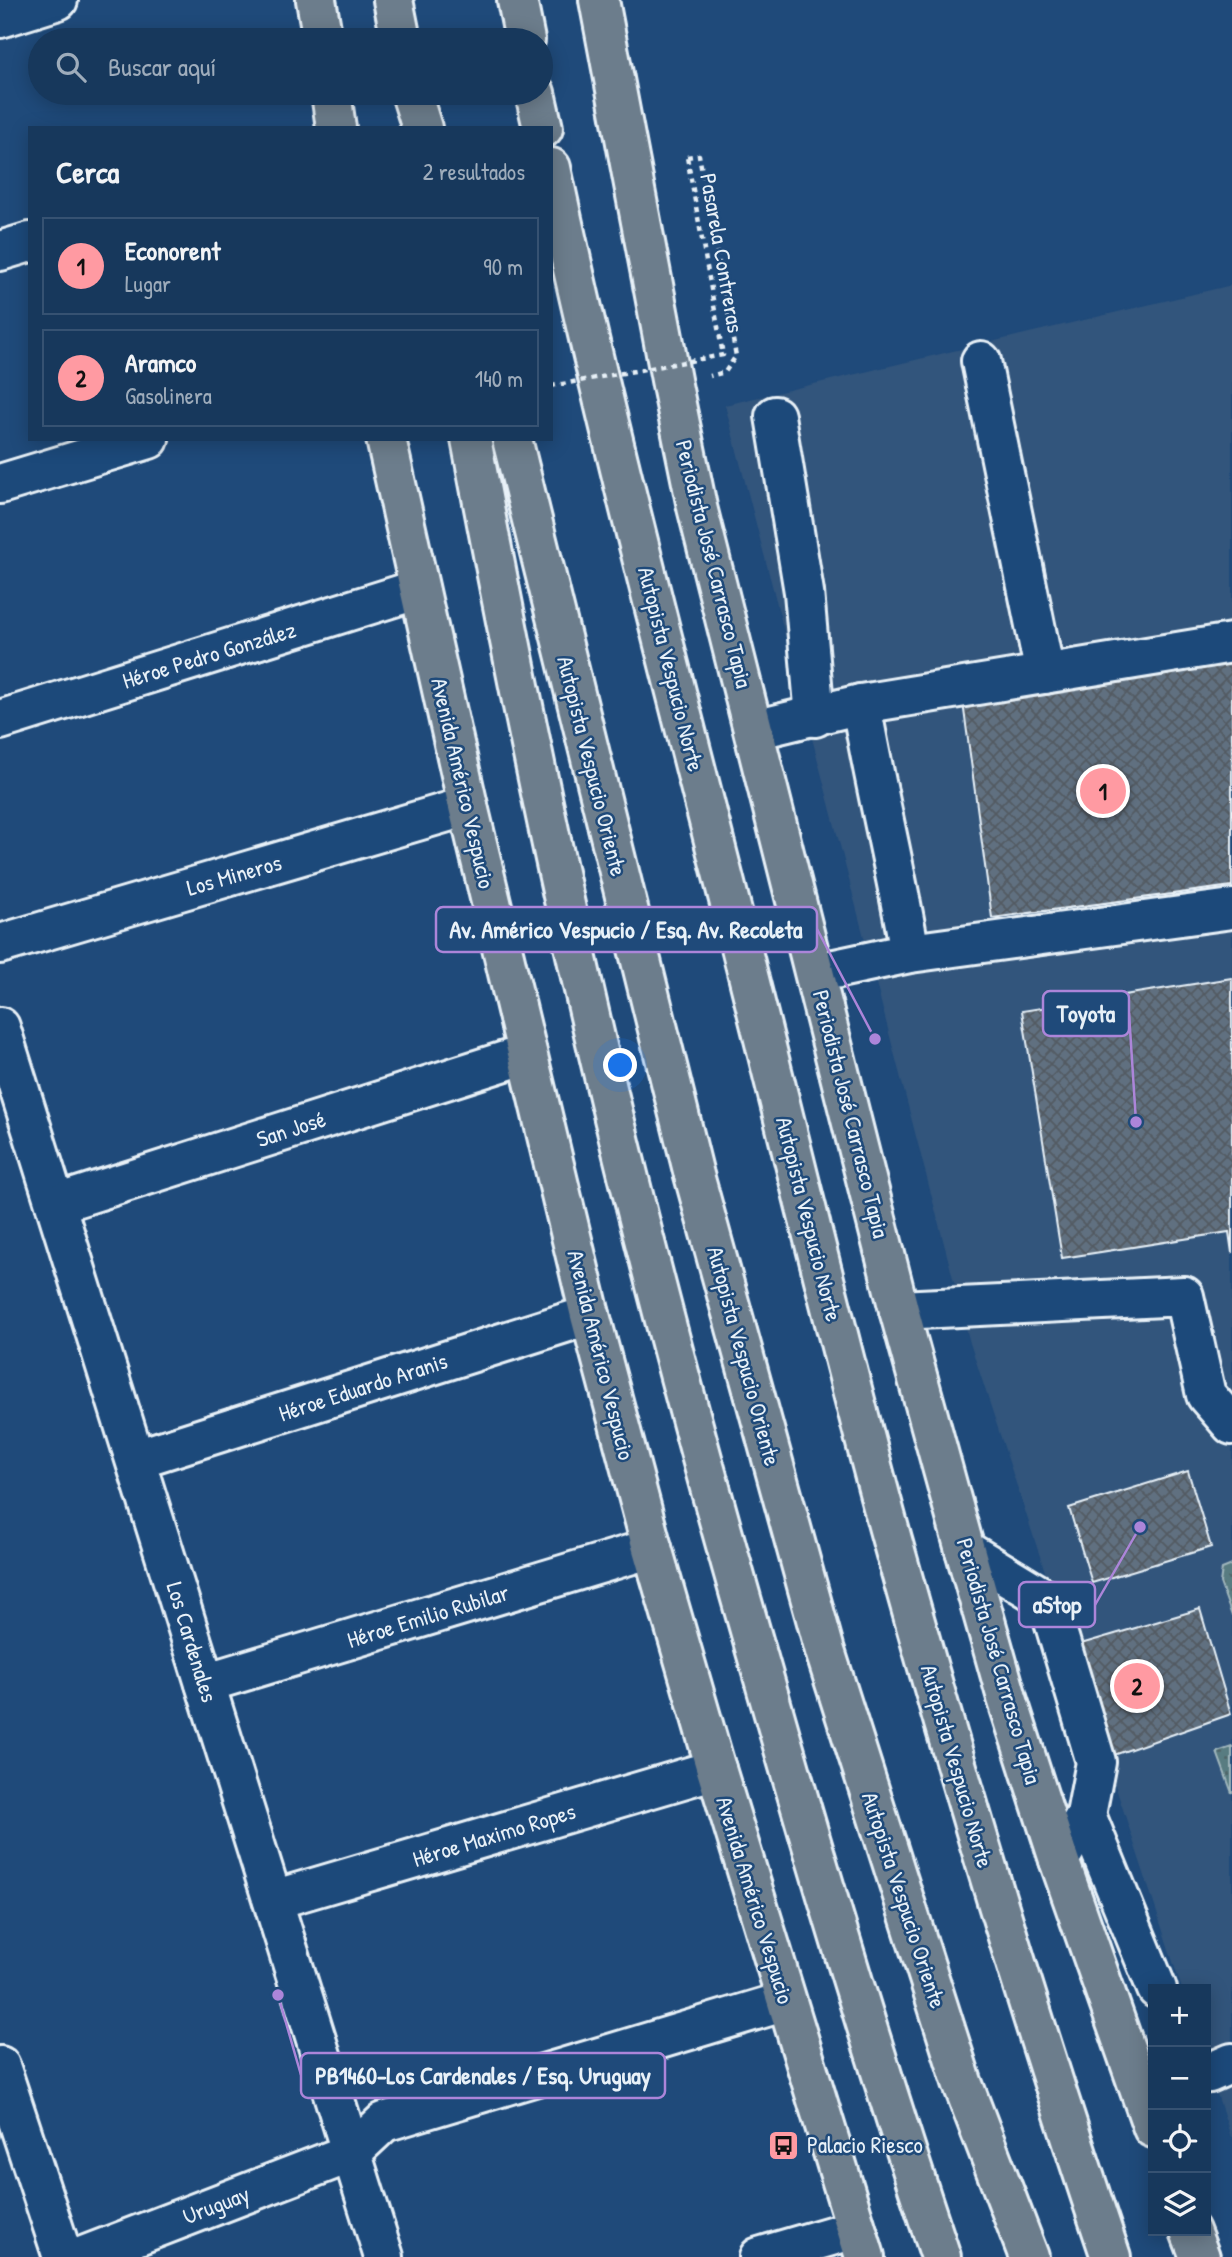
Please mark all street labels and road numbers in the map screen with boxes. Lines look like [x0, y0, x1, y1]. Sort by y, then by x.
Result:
street label: Pasarela Contreras [693, 171, 752, 335]
street label: Periodista José Carrasco Tapia [669, 437, 760, 691]
street label: Autopista Vespucio Norte [631, 563, 712, 774]
street label: Héroe Pedro González [118, 613, 299, 696]
street label: Autopista Vespucio Oriente [550, 653, 635, 879]
street label: Avenida Américo Vespucio [424, 675, 503, 891]
street label: Los Mineros [183, 846, 285, 903]
street label: Periodista José Carrasco Tapia [806, 987, 897, 1241]
street label: San José [252, 1103, 329, 1154]
street label: Autopista Vespucio Norte [769, 1113, 850, 1324]
street label: Autopista Vespucio Oriente [700, 1243, 789, 1469]
street label: Avenida Américo Vespucio [560, 1247, 643, 1463]
street label: Héroe Eduardo Aranis [274, 1345, 451, 1428]
street label: Periodista José Carrasco Tapia [950, 1534, 1049, 1787]
street label: Héroe Emilio Rubilar [343, 1576, 513, 1655]
street label: Los Cardenales [160, 1578, 225, 1706]
street label: Autopista Vespucio Norte [914, 1661, 1001, 1871]
street label: Autopista Vespucio Oriente [855, 1788, 954, 2012]
street label: Avenida Américo Vespucio [709, 1792, 802, 2007]
street label: Héroe Maximo Ropes [409, 1795, 579, 1874]
street label: Uruguay [178, 2178, 254, 2231]

